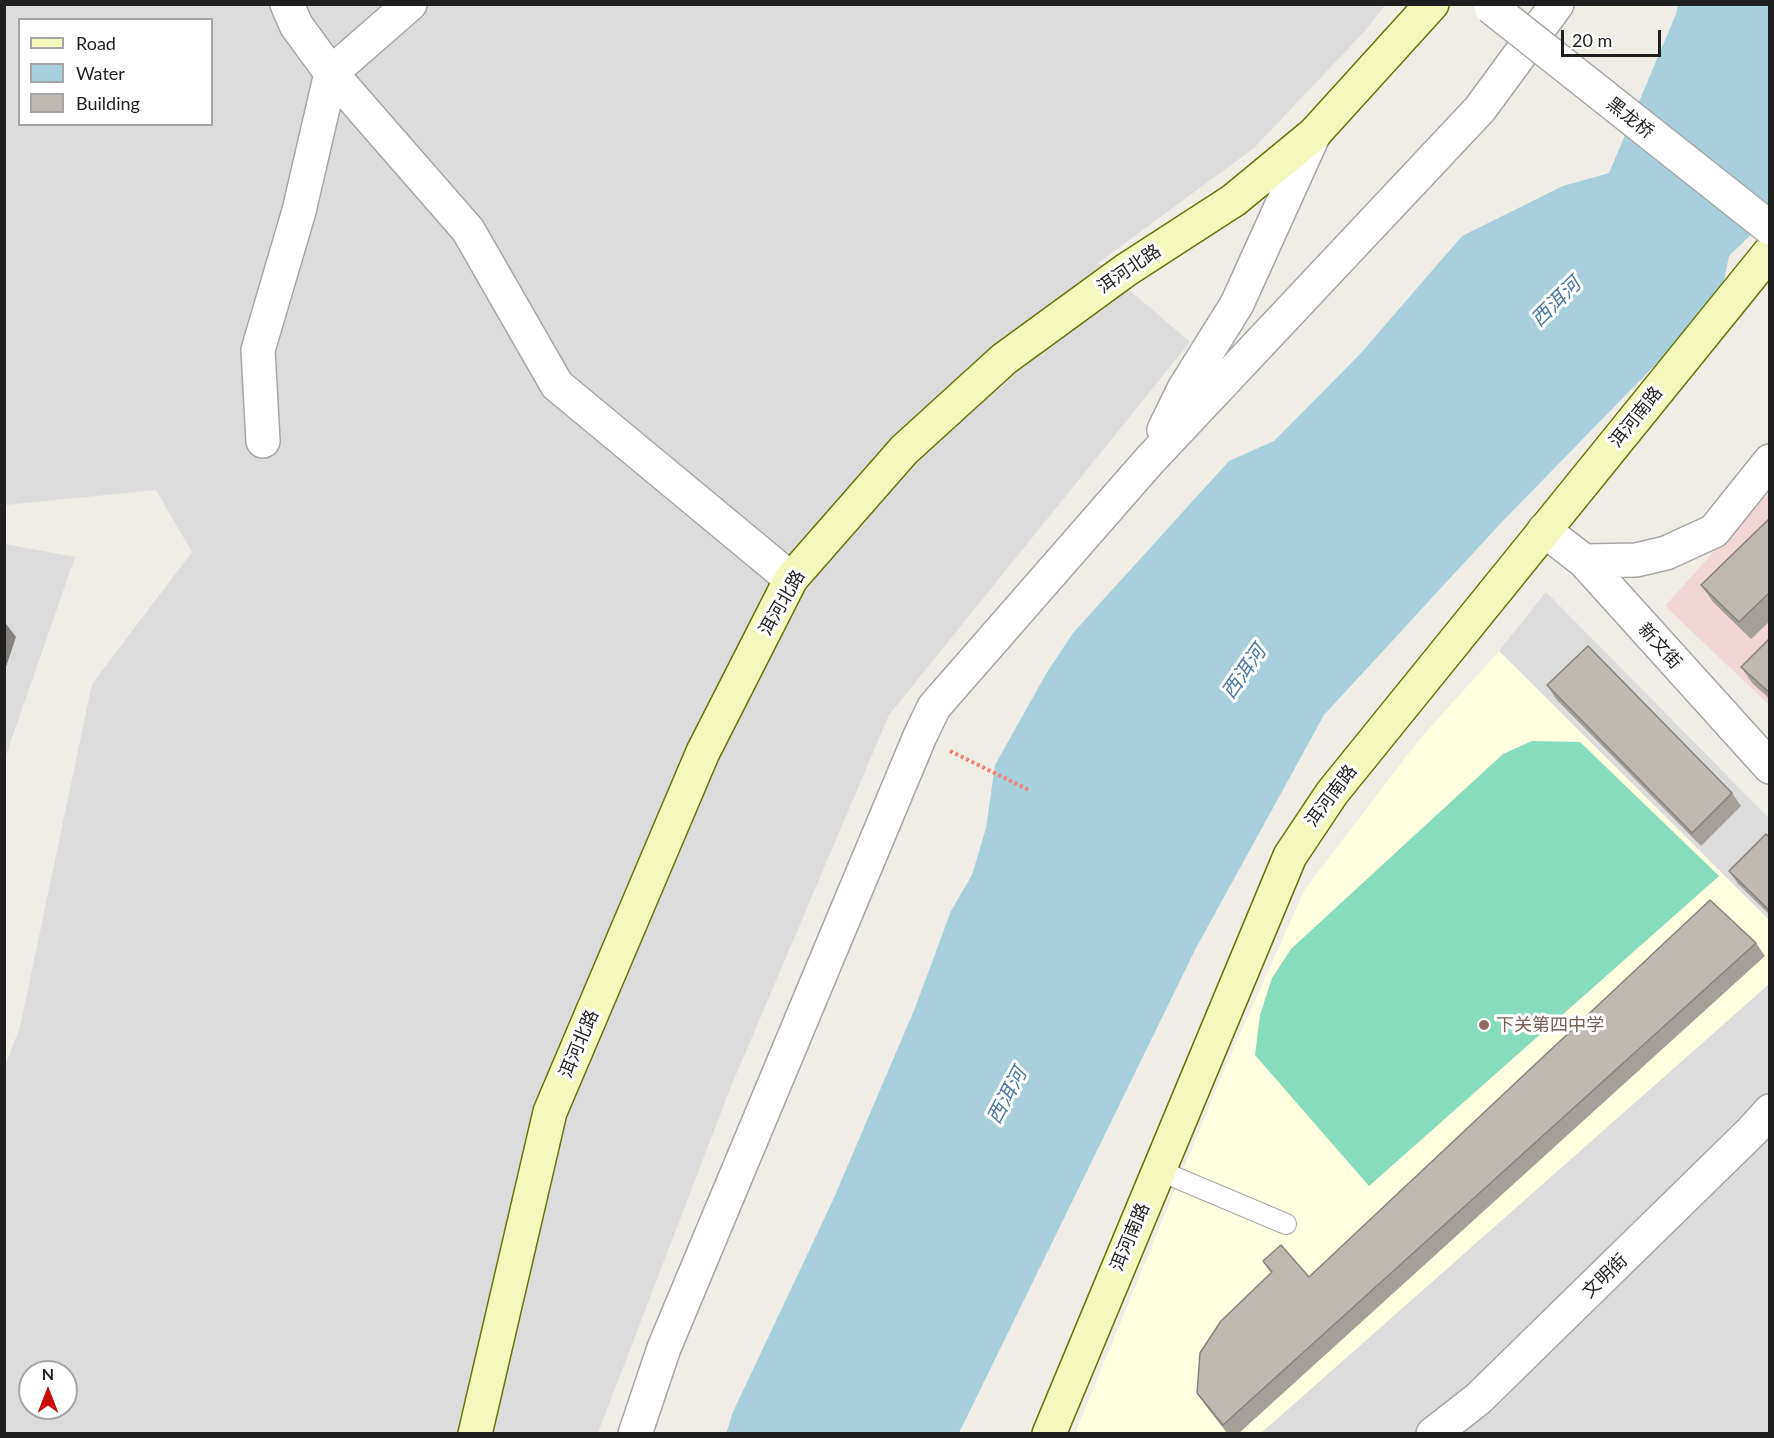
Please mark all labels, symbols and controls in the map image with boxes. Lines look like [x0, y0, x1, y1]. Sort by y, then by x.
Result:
legend [18, 18, 213, 126]
scale bar [1564, 18, 1664, 56]
text: 20 m [1572, 29, 1612, 51]
text: Road [76, 32, 116, 54]
text: Water [76, 62, 125, 84]
text: Building [76, 92, 140, 114]
street label: 黑龙桥 [1602, 93, 1658, 143]
street label: 洱河北路 [1093, 240, 1165, 298]
water label: 西洱河 [1526, 272, 1586, 332]
street label: 洱河南路 [1605, 382, 1667, 452]
street label: 洱河北路 [755, 566, 809, 640]
street label: 新文街 [1634, 619, 1686, 673]
water label: 西洱河 [1217, 641, 1271, 703]
street label: 洱河南路 [1301, 761, 1361, 831]
street label: 洱河北路 [555, 1007, 603, 1081]
place label: 下关第四中学 [1496, 1014, 1604, 1036]
marker: 下关第四中学 [1477, 1018, 1491, 1032]
water label: 西洱河 [982, 1064, 1032, 1128]
street label: 洱河南路 [1106, 1200, 1154, 1274]
street label: 文明街 [1578, 1249, 1632, 1303]
north arrow [18, 1360, 78, 1420]
text: N [42, 1364, 54, 1383]

